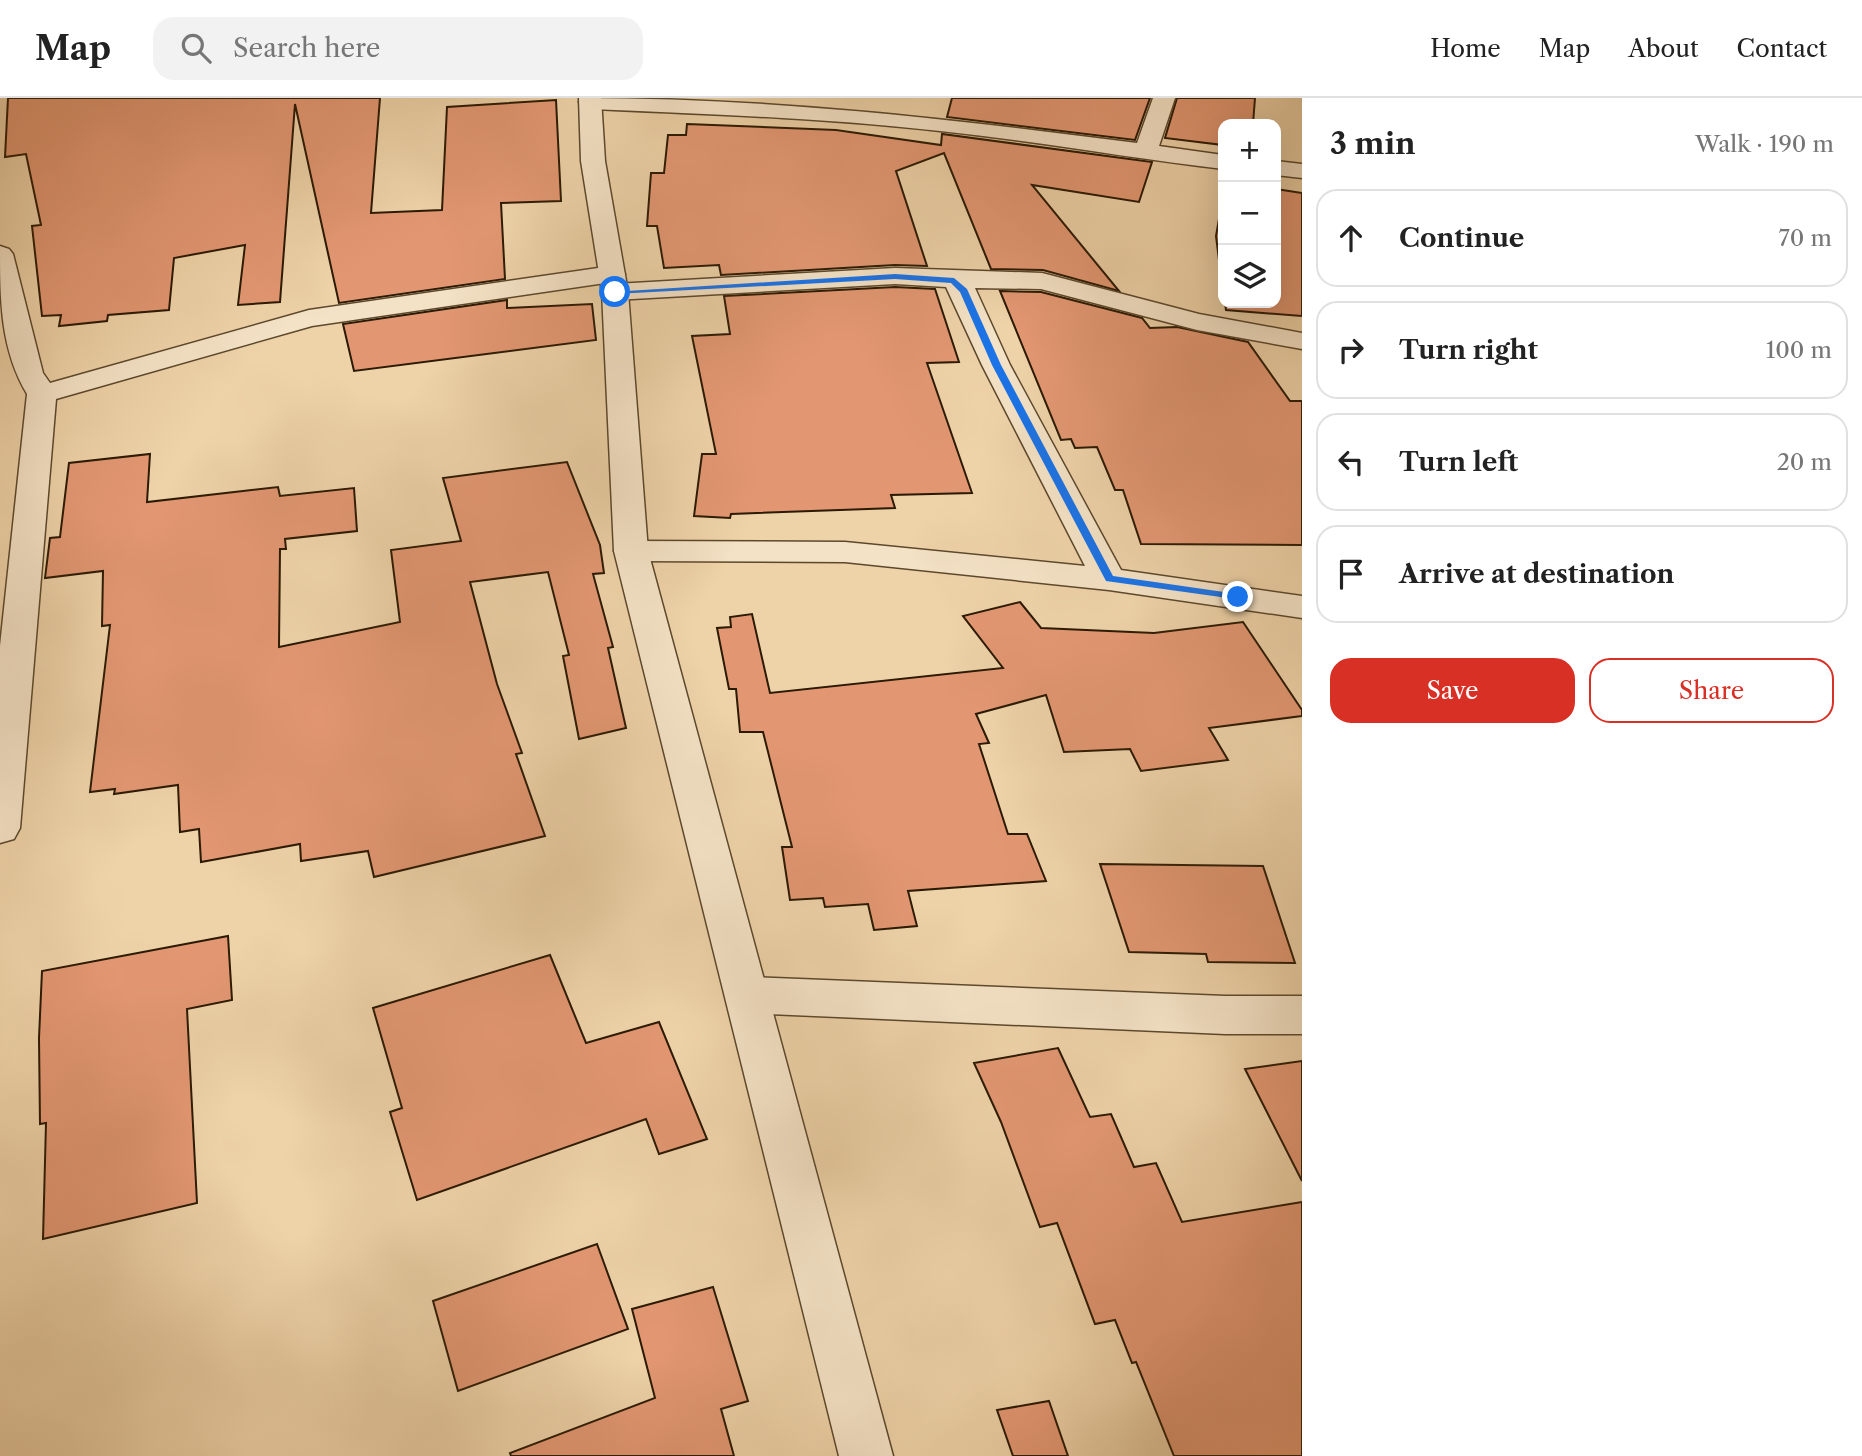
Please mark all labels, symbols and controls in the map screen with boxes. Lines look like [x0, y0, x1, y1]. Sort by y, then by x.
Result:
search box [153, 17, 643, 80]
text: Map [35, 28, 111, 69]
icon: search [177, 29, 215, 67]
text: Search here [233, 32, 380, 64]
text: Home [1430, 34, 1501, 63]
text: Map [1539, 34, 1590, 63]
text: About [1628, 34, 1699, 63]
text: Contact [1737, 34, 1827, 63]
map controls [1218, 119, 1281, 308]
button: + [1218, 119, 1281, 182]
text: 3 min [1330, 125, 1416, 162]
text: Walk · 190 m [1695, 130, 1834, 158]
button: − [1218, 182, 1281, 245]
icon: ahead [1332, 219, 1370, 257]
text: Continue [1399, 222, 1524, 254]
text: 70 m [1779, 224, 1832, 252]
button: layers [1218, 245, 1281, 308]
route start [599, 276, 630, 307]
icon: right [1332, 331, 1370, 369]
text: Turn right [1399, 334, 1538, 366]
text: 100 m [1766, 336, 1832, 364]
icon: left [1332, 443, 1370, 481]
text: Turn left [1399, 446, 1518, 478]
text: 20 m [1777, 448, 1832, 476]
icon: arrive [1332, 555, 1370, 593]
text: Arrive at destination [1399, 558, 1674, 590]
route end [1222, 581, 1253, 612]
button: Save [1330, 658, 1575, 723]
button: Share [1589, 658, 1834, 723]

